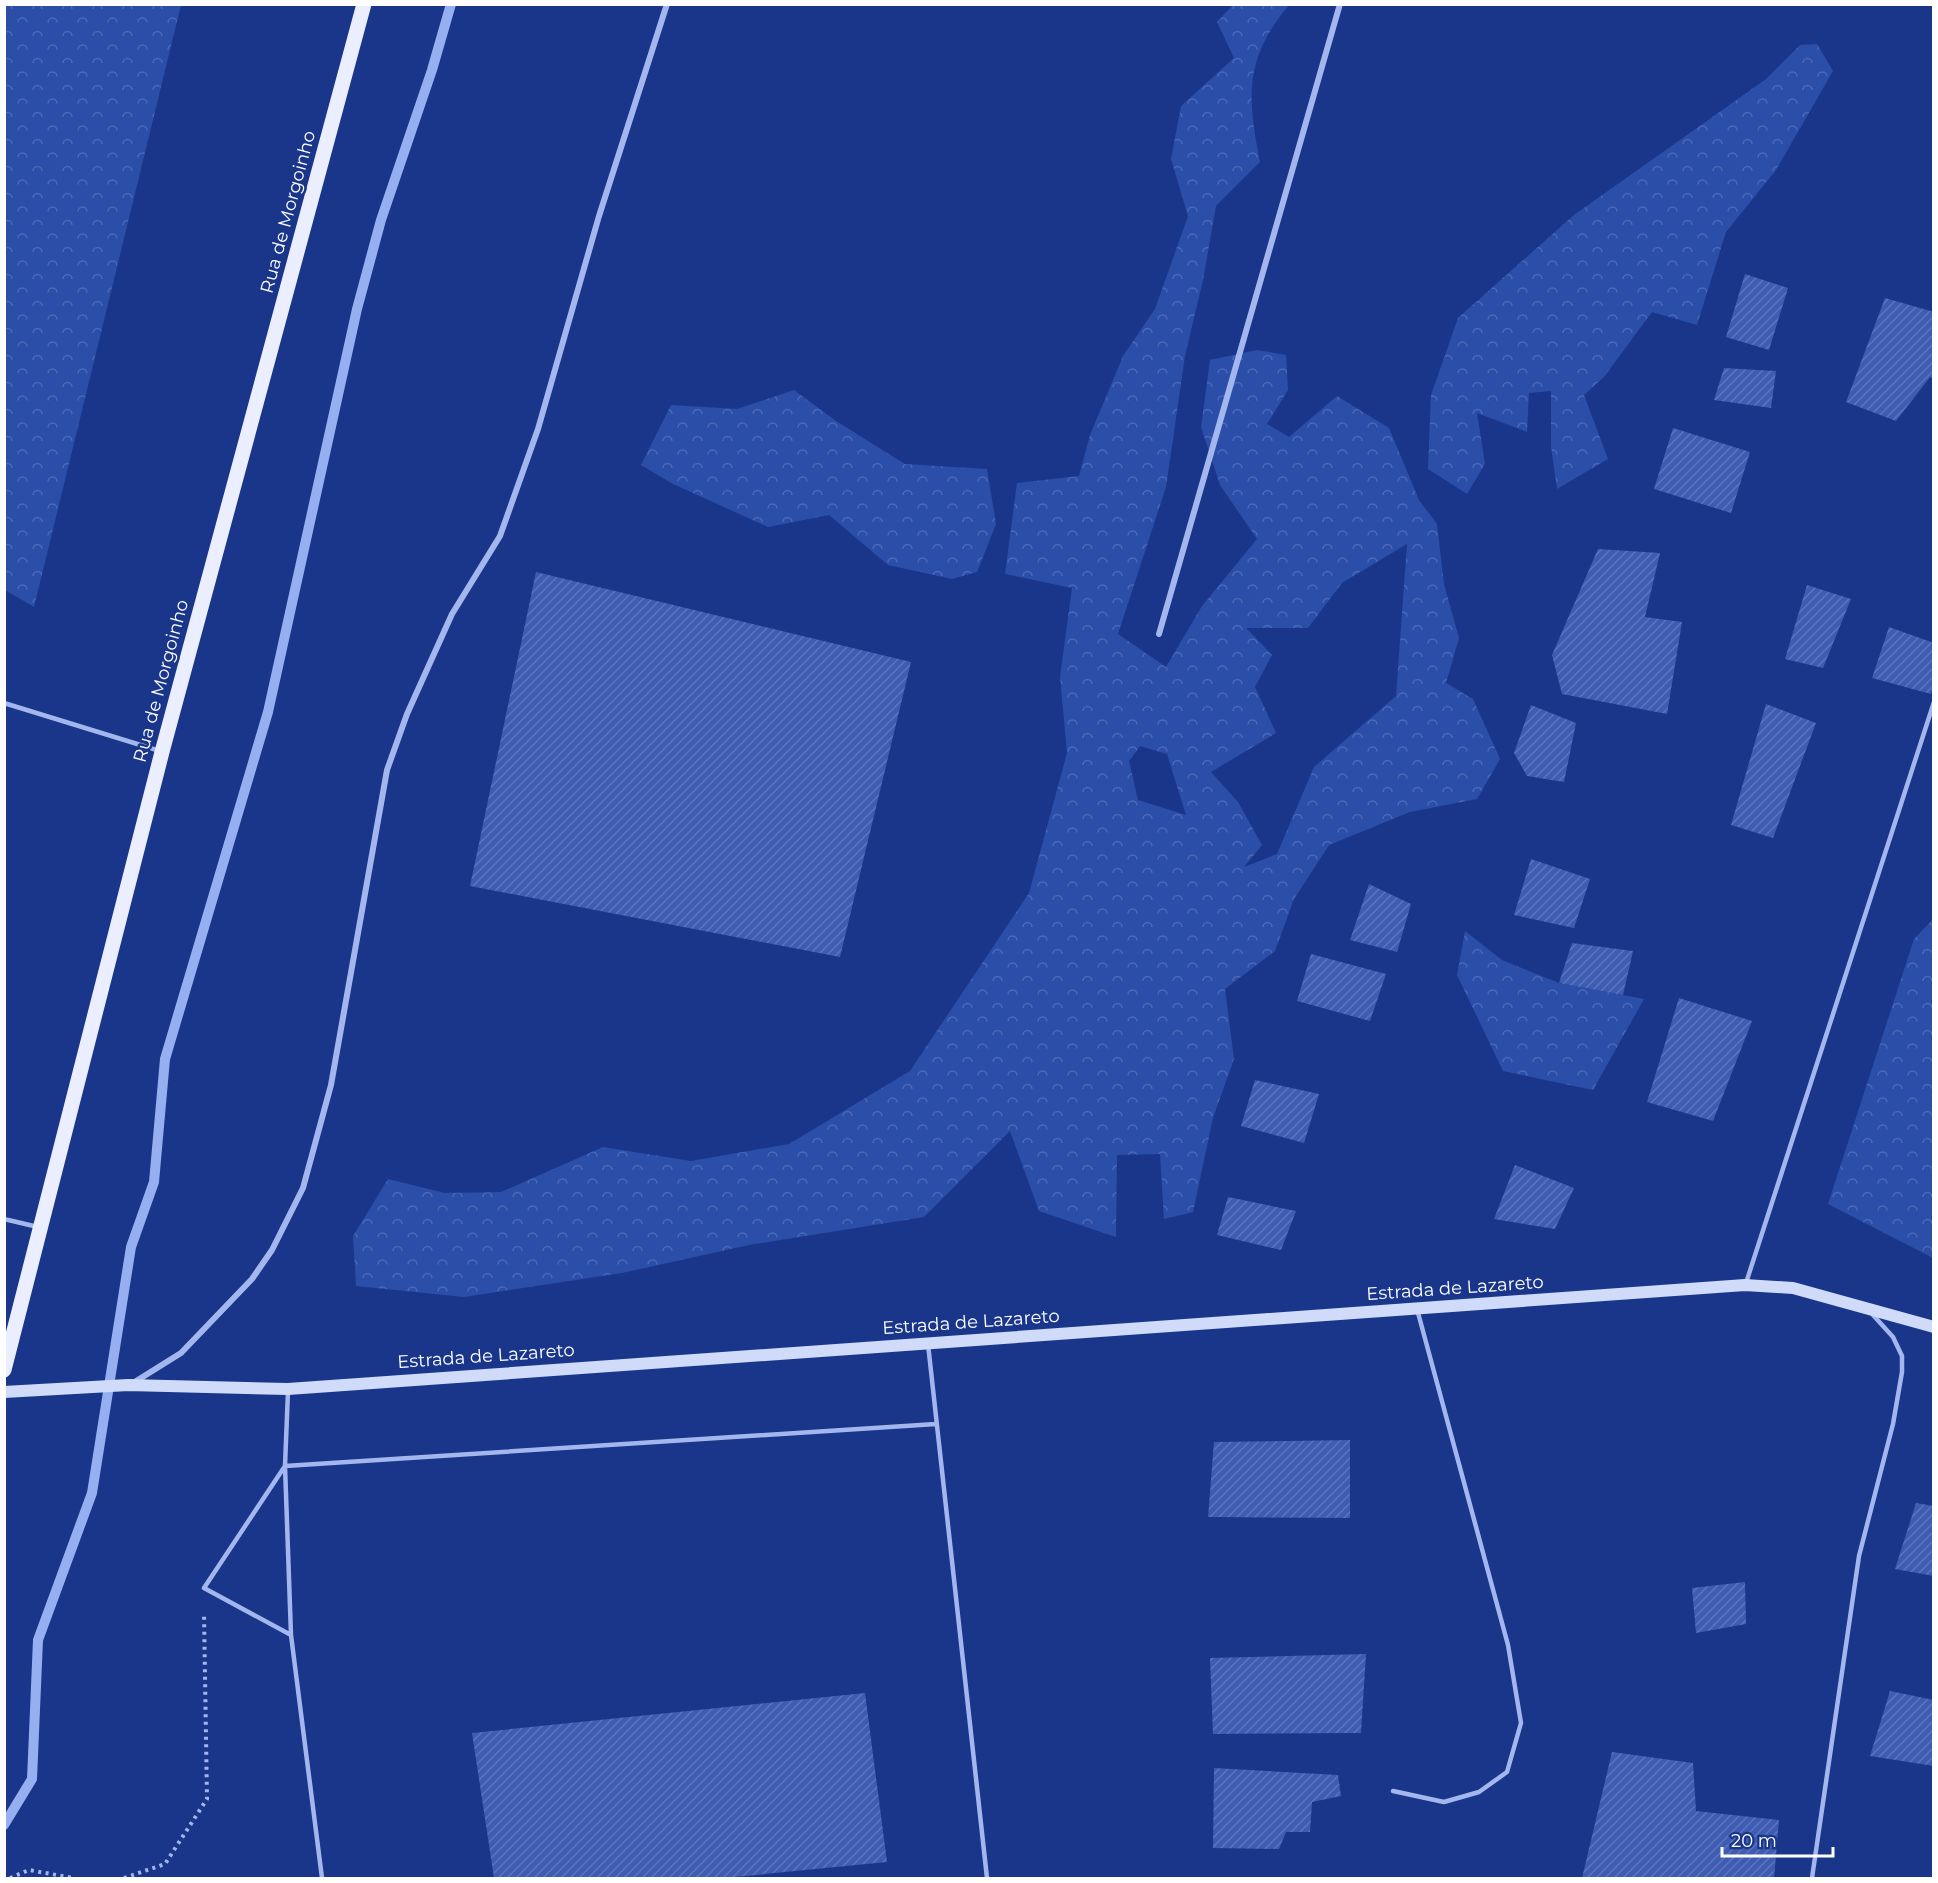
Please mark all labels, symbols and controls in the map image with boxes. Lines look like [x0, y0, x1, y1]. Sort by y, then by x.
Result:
street label: Rua de Morgoinho [256, 128, 320, 296]
street label: Rua de Morgoinho [129, 597, 193, 765]
street label: Estrada de Lazareto [1366, 1271, 1544, 1305]
street label: Estrada de Lazareto [882, 1305, 1060, 1339]
street label: Estrada de Lazareto [397, 1339, 575, 1373]
scale bar [1722, 1820, 1833, 1858]
text: 20 m [1731, 1830, 1777, 1852]

